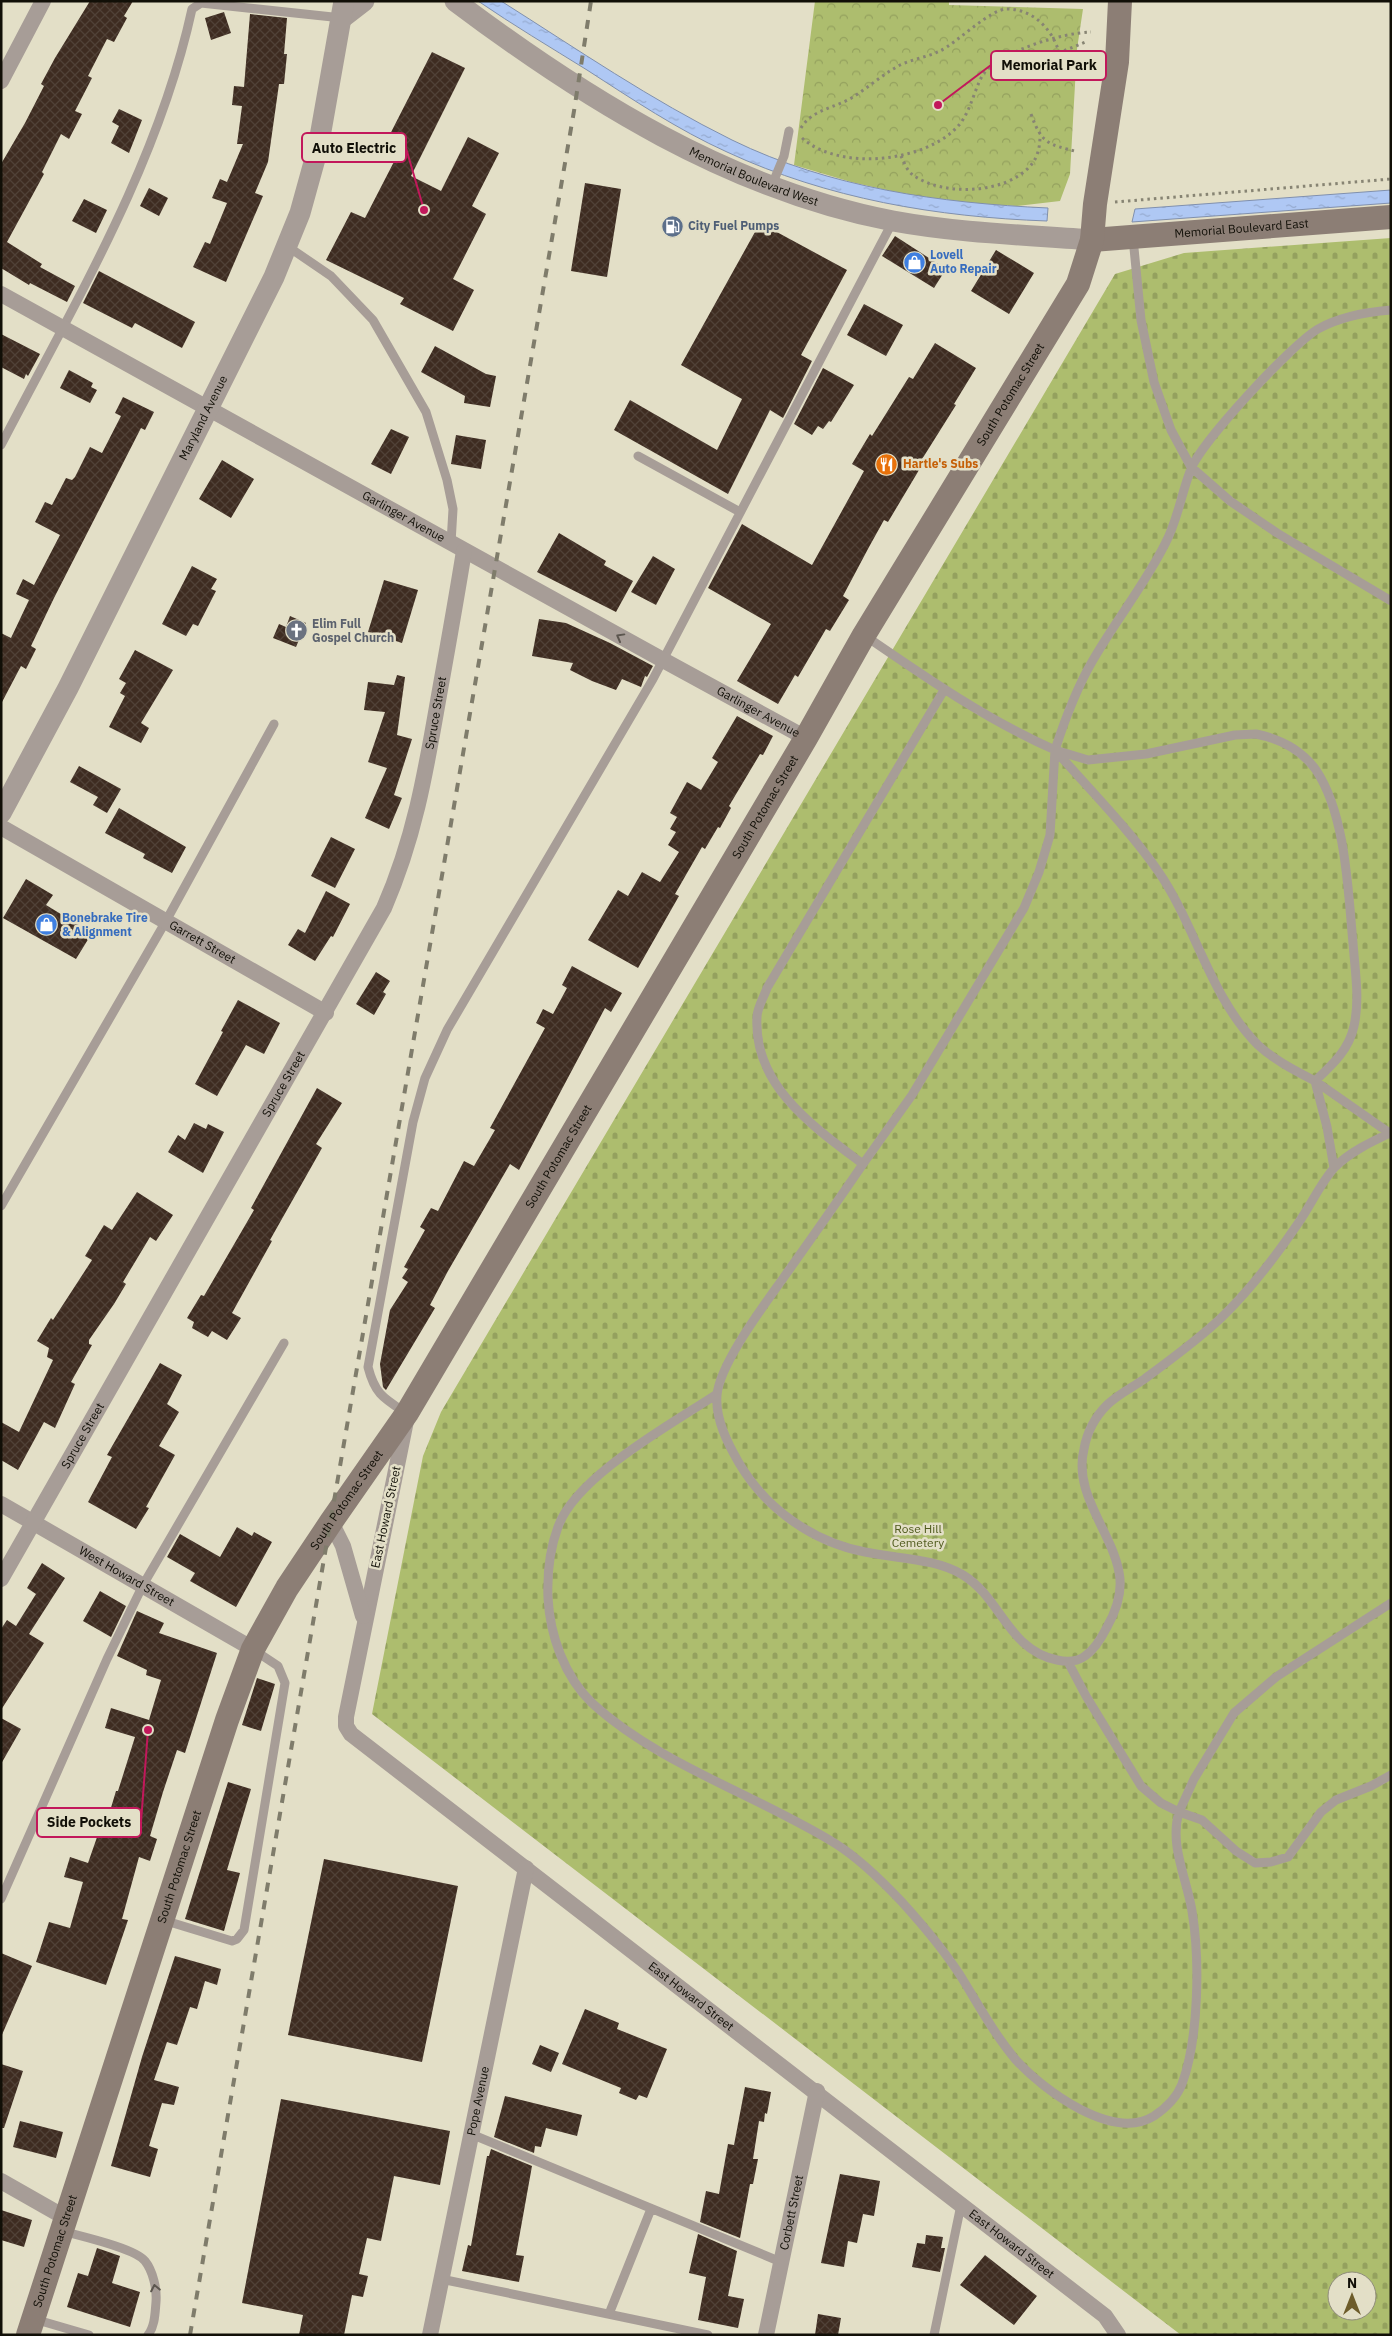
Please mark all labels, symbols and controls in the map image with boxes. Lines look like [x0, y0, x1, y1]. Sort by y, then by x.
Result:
callout: Memorial Park [991, 51, 1106, 80]
text: Memorial Park [1001, 56, 1098, 74]
callout: Auto Electric [302, 133, 406, 162]
text: Auto Electric [312, 139, 396, 157]
street label: Memorial Boulevard West [687, 143, 820, 209]
fuel station icon: City Fuel Pumps [660, 214, 684, 238]
street label: Memorial Boulevard East [1174, 215, 1309, 241]
place label: City Fuel Pumps [688, 218, 779, 233]
place label: Lovell Auto Repair [930, 247, 997, 276]
shop icon: Lovell Auto Repair [902, 250, 926, 274]
street label: South Potomac Street [973, 340, 1047, 449]
street label: Maryland Avenue [175, 372, 231, 463]
restaurant icon: Hartle's Subs [875, 452, 899, 476]
place label: Hartle's Subs [903, 456, 978, 471]
street label: Garlinger Avenue [360, 487, 448, 545]
place label: Elim Full Gospel Church [312, 616, 394, 645]
church icon: Elim Full Gospel Church [284, 619, 308, 643]
one-way arrow [617, 633, 626, 643]
street label: Spruce Street [422, 675, 449, 750]
street label: Garlinger Avenue [714, 683, 803, 740]
street label: South Potomac Street [728, 752, 801, 861]
place label: Bonebrake Tire & Alignment [62, 910, 148, 939]
shop icon: Bonebrake Tire & Alignment [34, 913, 58, 937]
street label: Garrett Street [167, 917, 239, 967]
street label: Spruce Street [258, 1048, 308, 1119]
street label: South Potomac Street [522, 1102, 595, 1211]
street label: Spruce Street [58, 1400, 107, 1471]
street label: South Potomac Street [307, 1447, 386, 1553]
street label: East Howard Street [367, 1465, 404, 1569]
park label: Rose Hill Cemetery [892, 1521, 944, 1550]
street label: West Howard Street [76, 1543, 177, 1609]
callout: Side Pockets [37, 1808, 141, 1837]
street label: South Potomac Street [154, 1808, 204, 1925]
text: Side Pockets [47, 1813, 131, 1831]
street label: East Howard Street [646, 1958, 737, 2034]
street label: Pope Avenue [463, 2064, 492, 2137]
street label: Corbett Street [776, 2174, 806, 2251]
street label: South Potomac Street [29, 2193, 80, 2310]
street label: East Howard Street [966, 2206, 1058, 2281]
north arrow [1327, 2271, 1377, 2321]
text: N [1347, 2274, 1357, 2292]
one-way arrow [150, 2284, 160, 2292]

